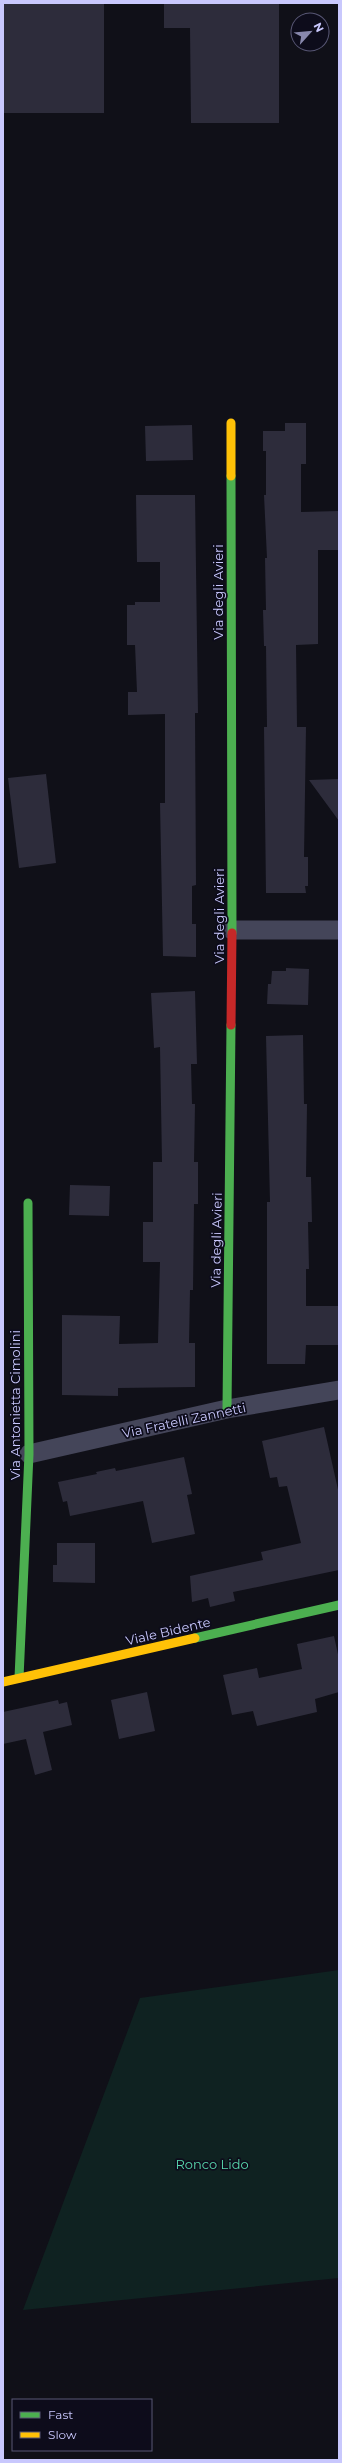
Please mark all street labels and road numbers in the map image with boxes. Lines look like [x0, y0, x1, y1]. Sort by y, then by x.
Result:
street label: Via degli Avieri [210, 544, 226, 640]
street label: Via degli Avieri [211, 868, 227, 964]
street label: Via degli Avieri [207, 1192, 225, 1288]
street label: Via Antonietta Cimolini [7, 1330, 23, 1480]
street label: Via Fratelli Zannetti [121, 1399, 247, 1441]
street label: Viale Bidente [124, 1613, 212, 1649]

